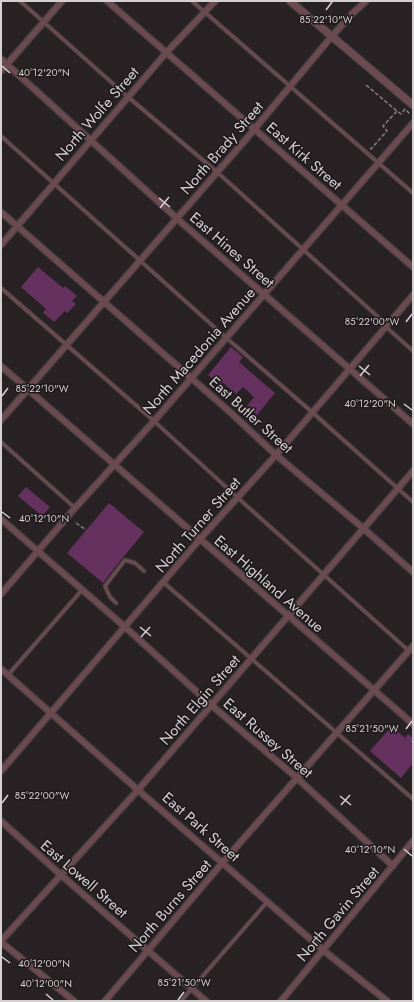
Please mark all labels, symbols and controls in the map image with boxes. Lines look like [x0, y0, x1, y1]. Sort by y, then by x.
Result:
text: 85°22'10"W [299, 12, 353, 27]
street label: North Wolfe Street [50, 62, 144, 166]
text: 40°12'20"N [18, 65, 70, 80]
street label: North Brady Street [175, 96, 269, 199]
street label: East Kirk Street [261, 117, 347, 195]
street label: East Hines Street [185, 207, 280, 293]
street label: North Macedonia Avenue [138, 282, 261, 419]
text: 85°22'00"W [345, 314, 399, 329]
street label: East Butler Street [204, 371, 298, 459]
text: 85°22'10"W [15, 381, 69, 396]
text: 40°12'20"N [344, 396, 396, 411]
street label: North Turner Street [150, 472, 246, 578]
text: 40°12'10"N [19, 511, 69, 526]
street label: East Highland Avenue [209, 530, 329, 638]
street label: North Elgin Street [155, 650, 246, 750]
street label: East Russey Street [218, 693, 318, 783]
text: 85°21'50"W [345, 721, 399, 736]
street label: East Park Street [157, 787, 245, 867]
text: 85°22'00"W [15, 788, 69, 803]
street label: East Lowell Street [36, 835, 133, 923]
text: 40°12'10"N [345, 842, 395, 857]
street label: North Burns Street [123, 855, 217, 957]
street label: North Gavin Street [292, 861, 385, 966]
text: 40°12'00"N [18, 956, 70, 971]
text: 85°21'50"W [157, 975, 211, 990]
text: 40°12'00"N [20, 976, 72, 991]

